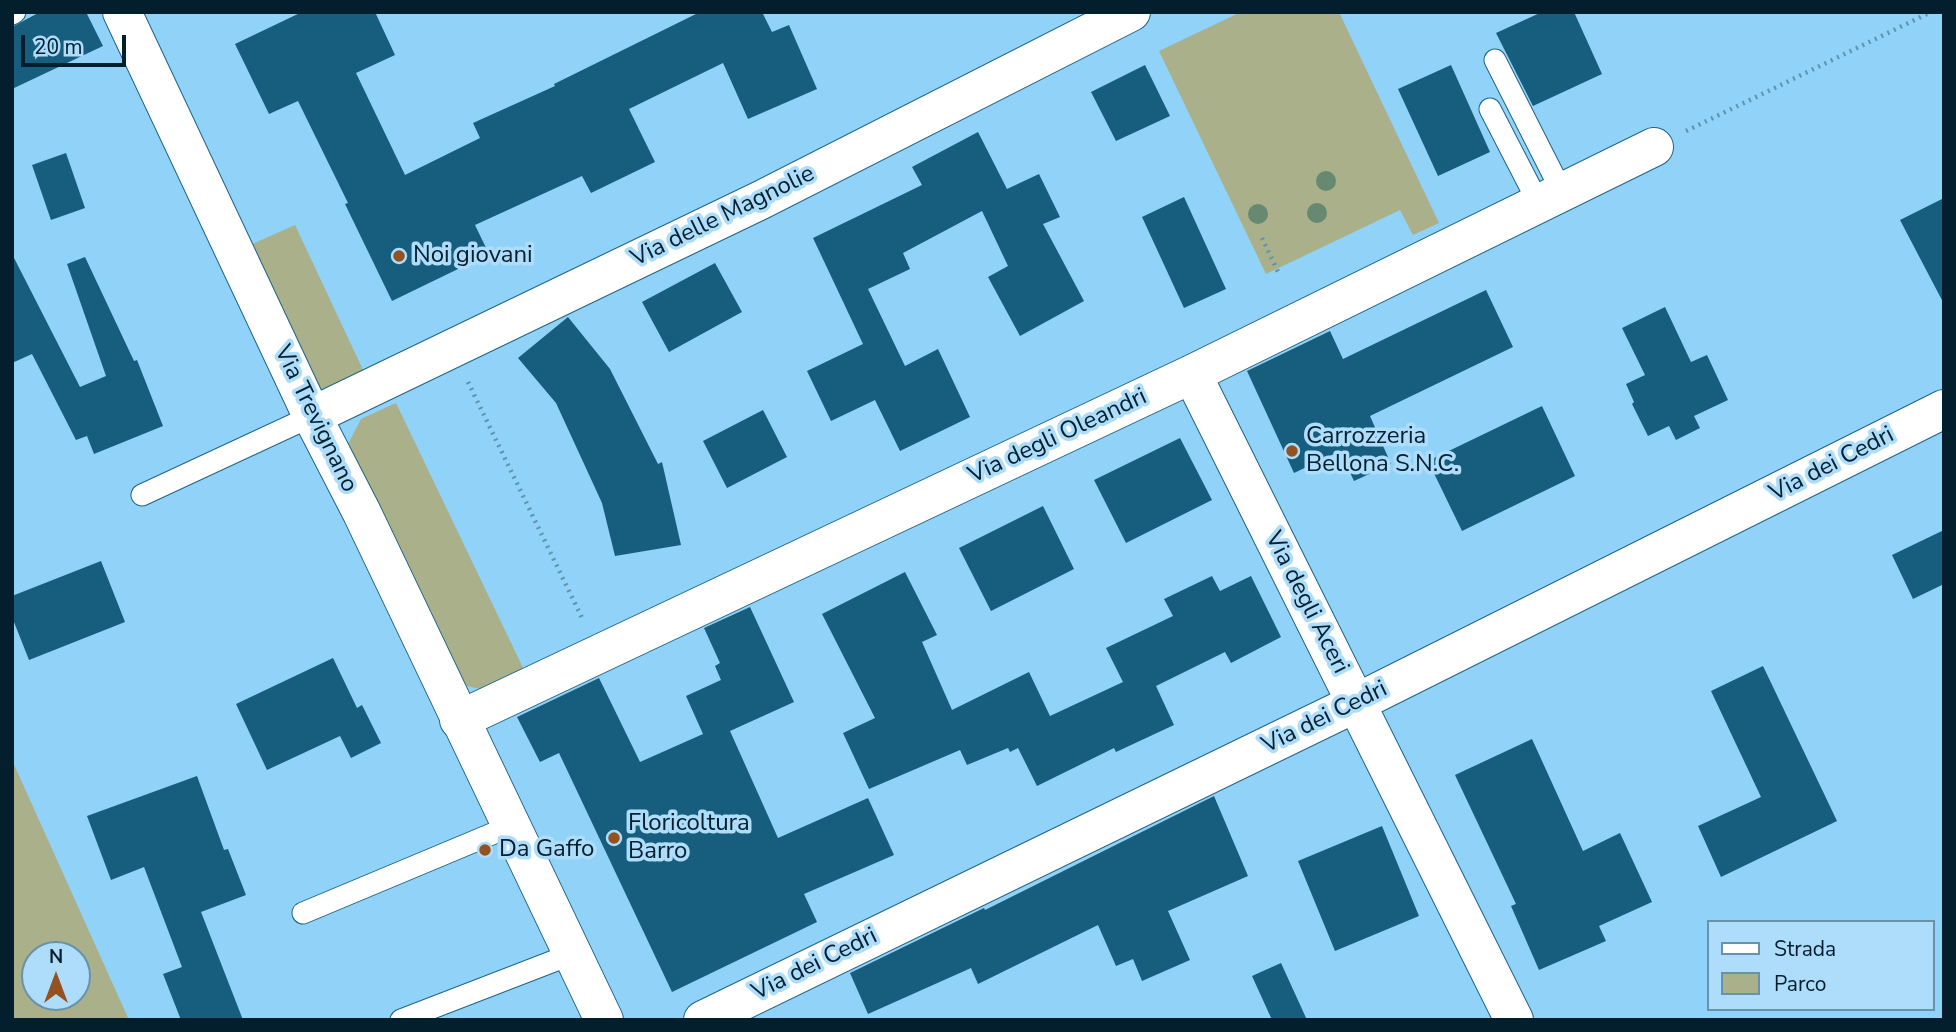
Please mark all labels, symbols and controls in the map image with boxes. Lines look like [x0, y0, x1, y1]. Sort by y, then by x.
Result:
scale bar [24, 21, 130, 65]
text: 20 m [34, 33, 83, 61]
street label: Via delle Magnolie [627, 160, 819, 274]
place label: Noi giovani [413, 242, 533, 270]
marker: Noi giovani [391, 248, 407, 264]
street label: Via Trevignano [267, 341, 363, 497]
street label: Via degli Oleandri [964, 383, 1152, 491]
street label: Via dei Cedri [1765, 421, 1899, 509]
place label: Carrozzeria Bellona S.N.C. [1306, 423, 1459, 479]
marker: Carrozzeria Bellona S.N.C. [1284, 443, 1300, 459]
street label: Via degli Aceri [1258, 527, 1354, 679]
street label: Via dei Cedri [1258, 675, 1392, 761]
place label: Floricoltura Barro [628, 810, 750, 866]
marker: Floricoltura Barro [606, 830, 622, 846]
place label: Da Gaffo [499, 836, 594, 864]
marker: Da Gaffo [477, 842, 493, 858]
legend [1708, 920, 1935, 1011]
street label: Via dei Cedri [748, 922, 882, 1008]
text: Strada [1774, 935, 1836, 963]
north arrow [21, 941, 91, 1011]
text: N [49, 944, 63, 970]
text: Parco [1774, 970, 1827, 998]

